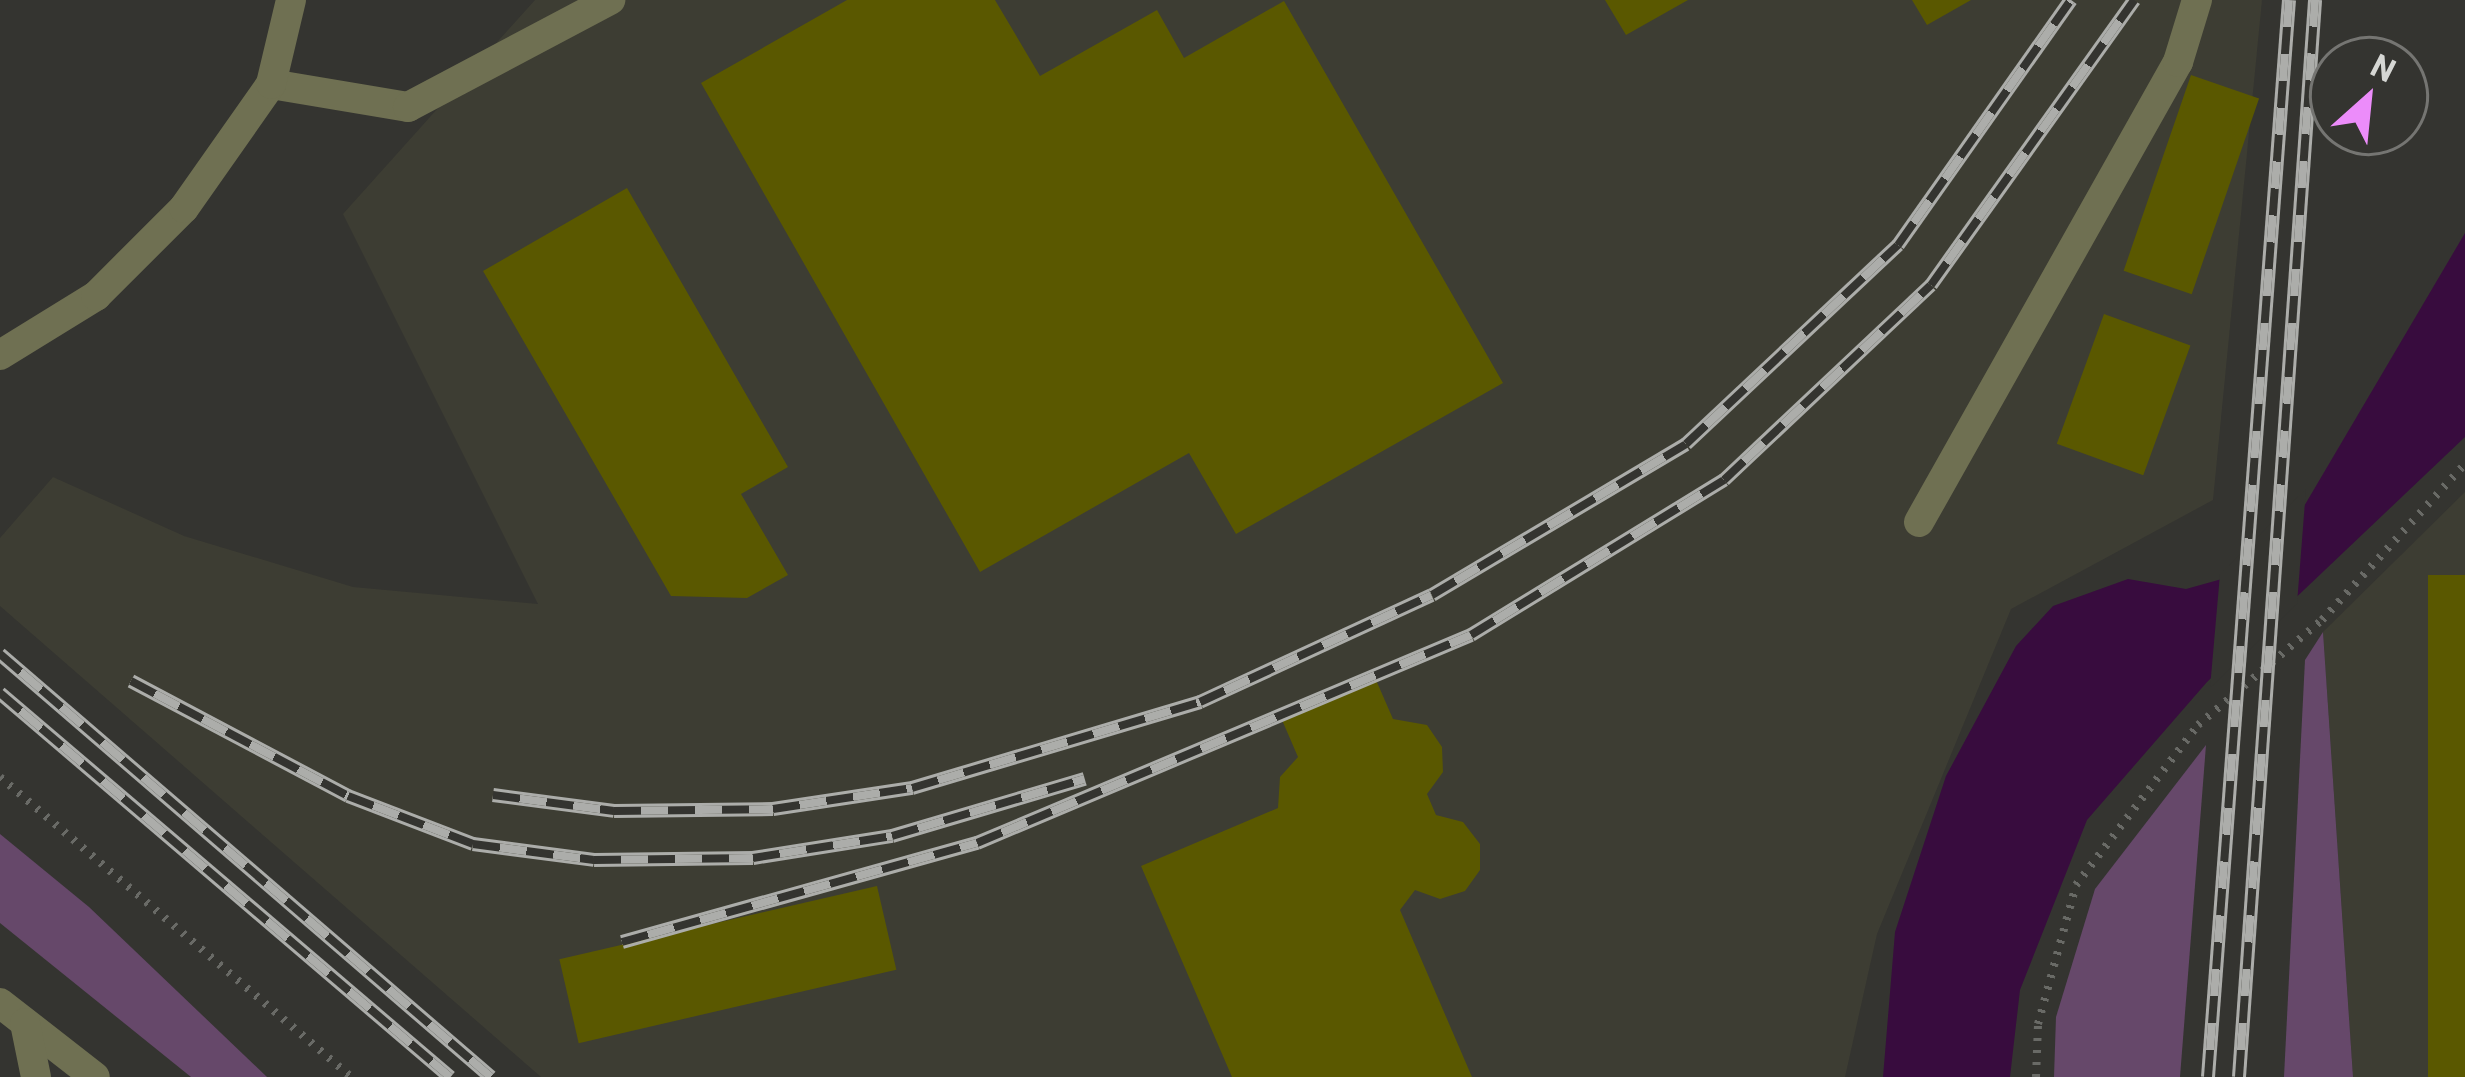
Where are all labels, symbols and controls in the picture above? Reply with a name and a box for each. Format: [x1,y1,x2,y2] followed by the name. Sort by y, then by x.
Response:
[2309,36,2429,156] north arrow
[2365,44,2403,89] text: N

